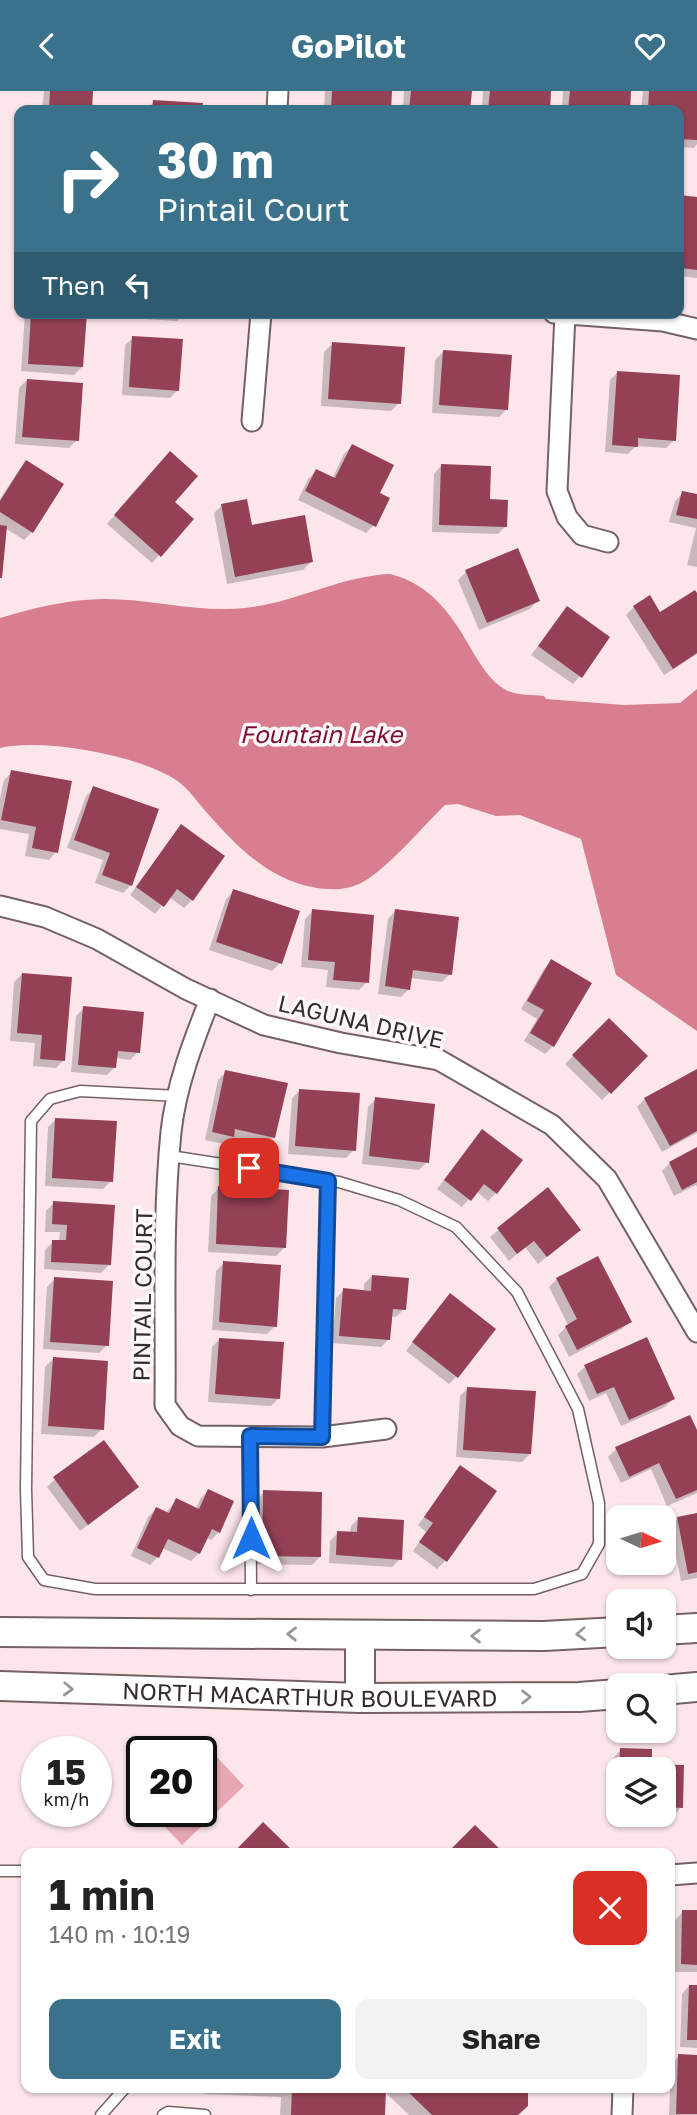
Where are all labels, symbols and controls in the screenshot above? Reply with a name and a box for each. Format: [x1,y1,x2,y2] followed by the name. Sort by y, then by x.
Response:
[28,27,66,65] icon: back
[291,27,406,65] text: GoPilot
[631,27,669,65] icon: heart
[157,130,274,189] text: 30 m
[42,133,133,224] icon: right
[157,190,350,228] text: Pintail Court
[119,266,157,304] icon: left
[42,270,105,301] text: Then
[240,719,404,748] water label: Fountain Lake
[276,988,446,1054] street label: LAGUNA DRIVE
[219,1138,279,1198] pin
[230,1149,268,1187] icon: arrive
[126,1208,158,1382] street label: PINTAIL COURT
[214,1501,288,1575] position arrow
[606,1505,676,1575] north arrow
[606,1505,676,1827] map controls
[606,1589,676,1659] button: sound
[286,1626,297,1642] one-way arrow
[575,1626,586,1641] one-way arrow
[470,1628,481,1643] one-way arrow
[606,1673,676,1743] button: search
[122,1676,497,1712] street label: NORTH MACARTHUR BOULEVARD
[63,1681,74,1696] one-way arrow
[521,1689,532,1705] one-way arrow
[126,1736,217,1827] speed limit sign: 20
[47,1751,86,1793] text: 15
[606,1757,676,1827] button: layers
[44,1788,89,1810] text: km/h
[49,1869,155,1919] text: 1 min
[573,1871,647,1945] button: close
[49,1920,190,1948] text: 140 m · 10:19
[49,1999,341,2079] button: Exit
[355,1999,647,2079] button: Share

